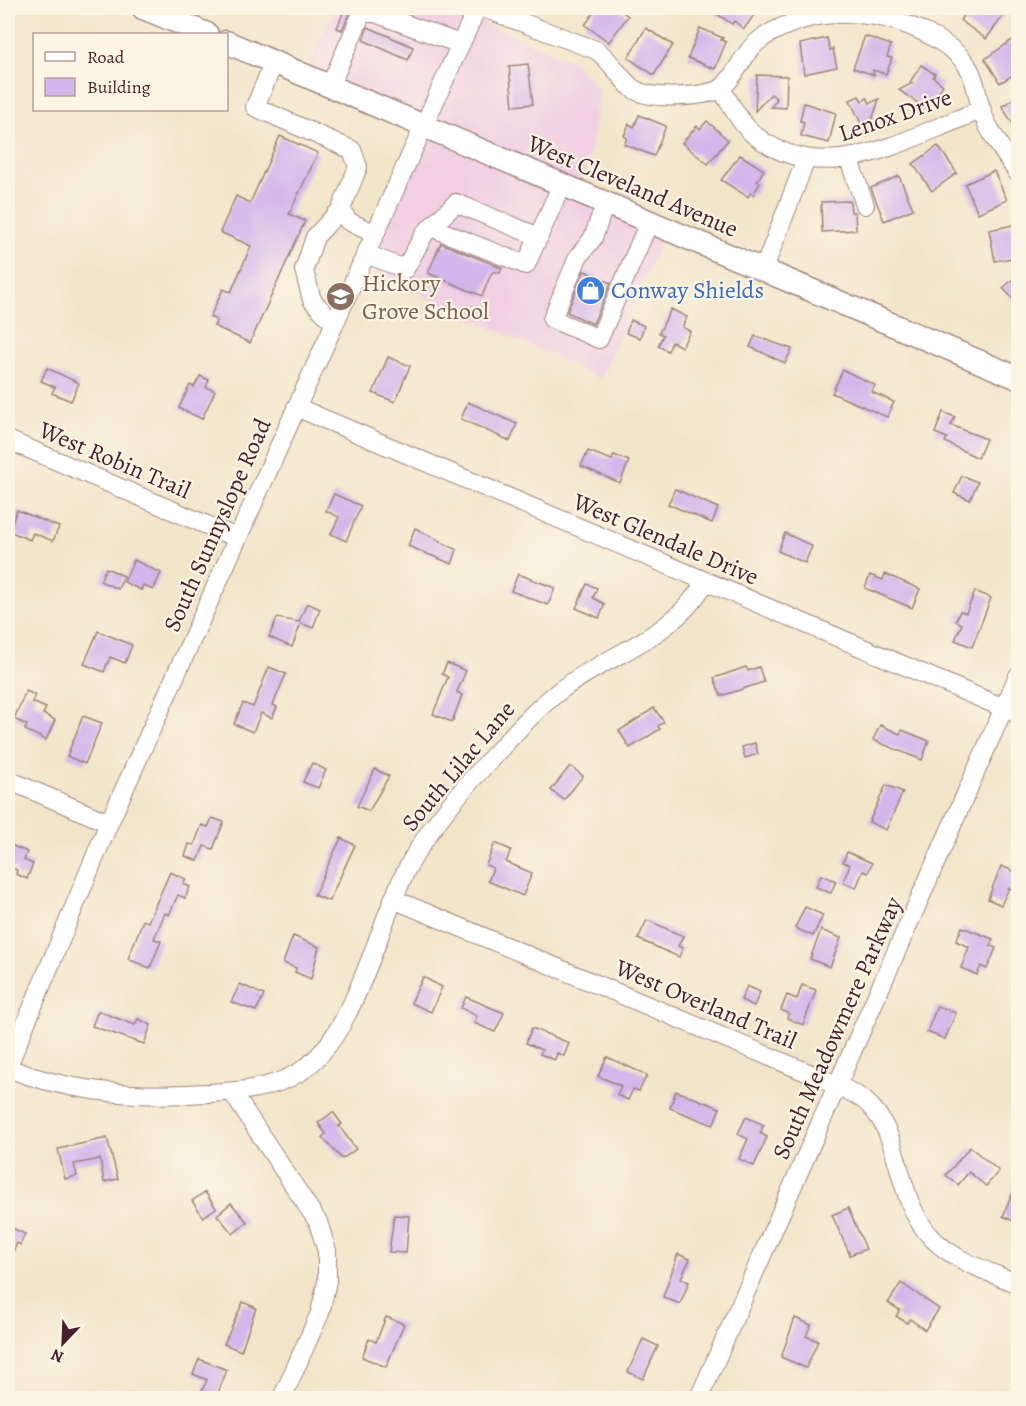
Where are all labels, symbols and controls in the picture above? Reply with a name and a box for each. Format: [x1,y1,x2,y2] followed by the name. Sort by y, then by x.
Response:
[33,33,228,111] legend
[87,45,125,69] text: Road
[87,75,151,99] text: Building
[834,81,956,149] street label: Lenox Drive
[522,127,743,245] street label: West Cleveland Avenue
[362,267,489,327] place label: Hickory Grove School
[574,274,606,306] shop icon: Conway Shields
[611,274,764,306] place label: Conway Shields
[325,281,357,313] school or university icon: Hickory Grove School
[33,413,196,506] street label: West Robin Trail
[156,413,279,637] street label: South Sunnyslope Road
[567,485,764,593] street label: West Glendale Drive
[394,694,522,838] street label: South Lilac Lane
[765,891,909,1164] street label: South Meadowmere Parkway
[610,951,802,1057] street label: West Overland Trail
[33,1313,93,1373] north arrow
[48,1343,67,1368] text: N

